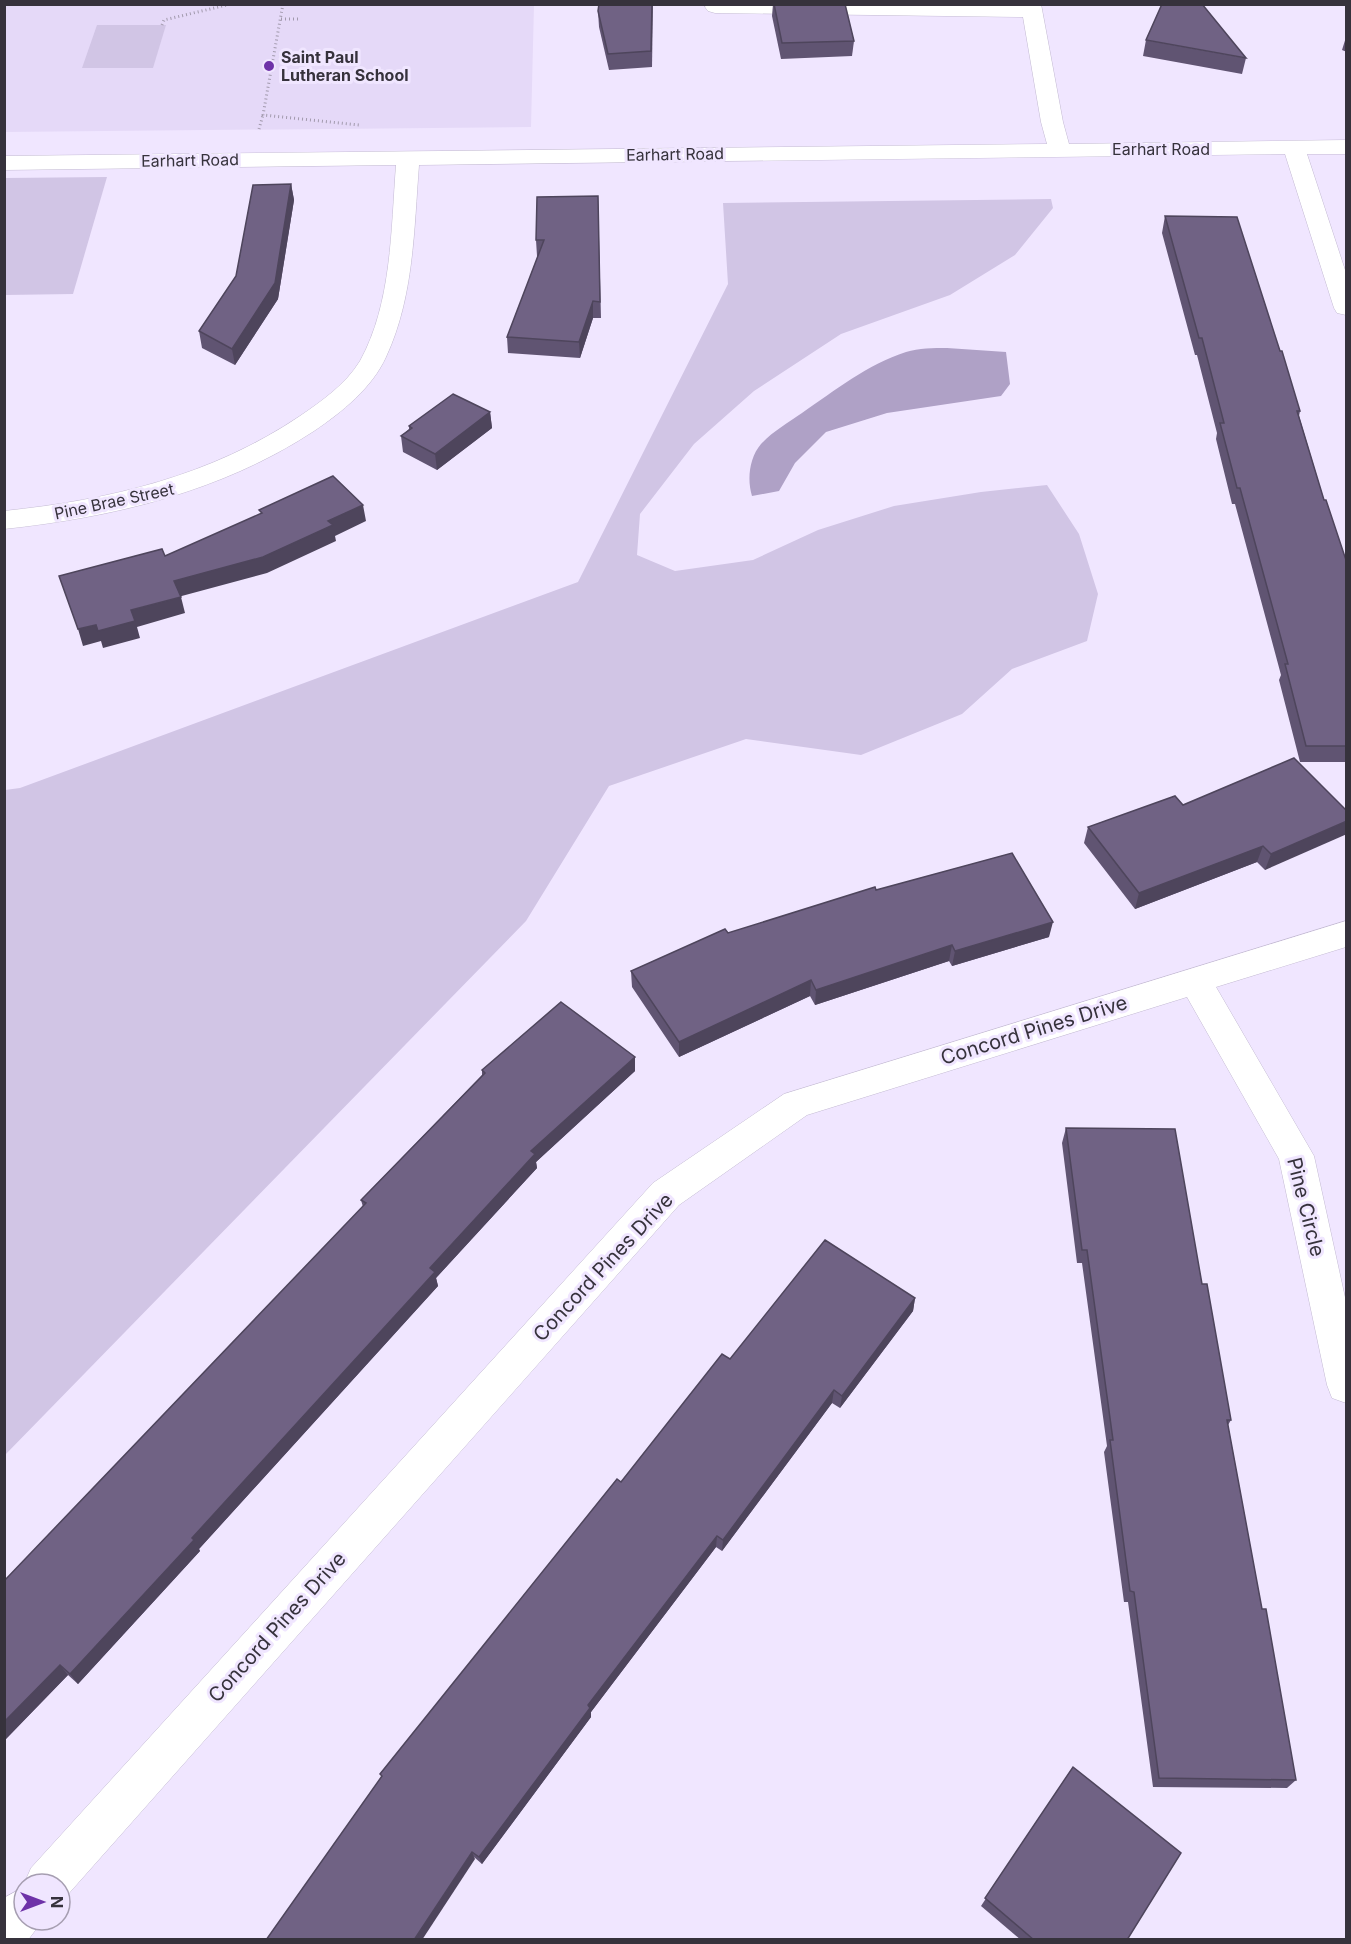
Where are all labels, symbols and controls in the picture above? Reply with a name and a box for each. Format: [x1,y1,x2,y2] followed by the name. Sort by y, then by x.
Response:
[281,47,409,85] place label: Saint Paul Lutheran School
[262,59,276,73] marker: Saint Paul Lutheran School
[1112,139,1210,159] street label: Earhart Road
[626,143,724,165] street label: Earhart Road
[141,149,239,171] street label: Earhart Road
[52,479,176,523] street label: Pine Brae Street
[938,990,1130,1070] street label: Concord Pines Drive
[1282,1155,1330,1259] street label: Pine Circle
[528,1188,678,1346] street label: Concord Pines Drive
[203,1547,351,1707] street label: Concord Pines Drive
[12,1872,72,1932] north arrow
[47,1896,67,1908] text: N

